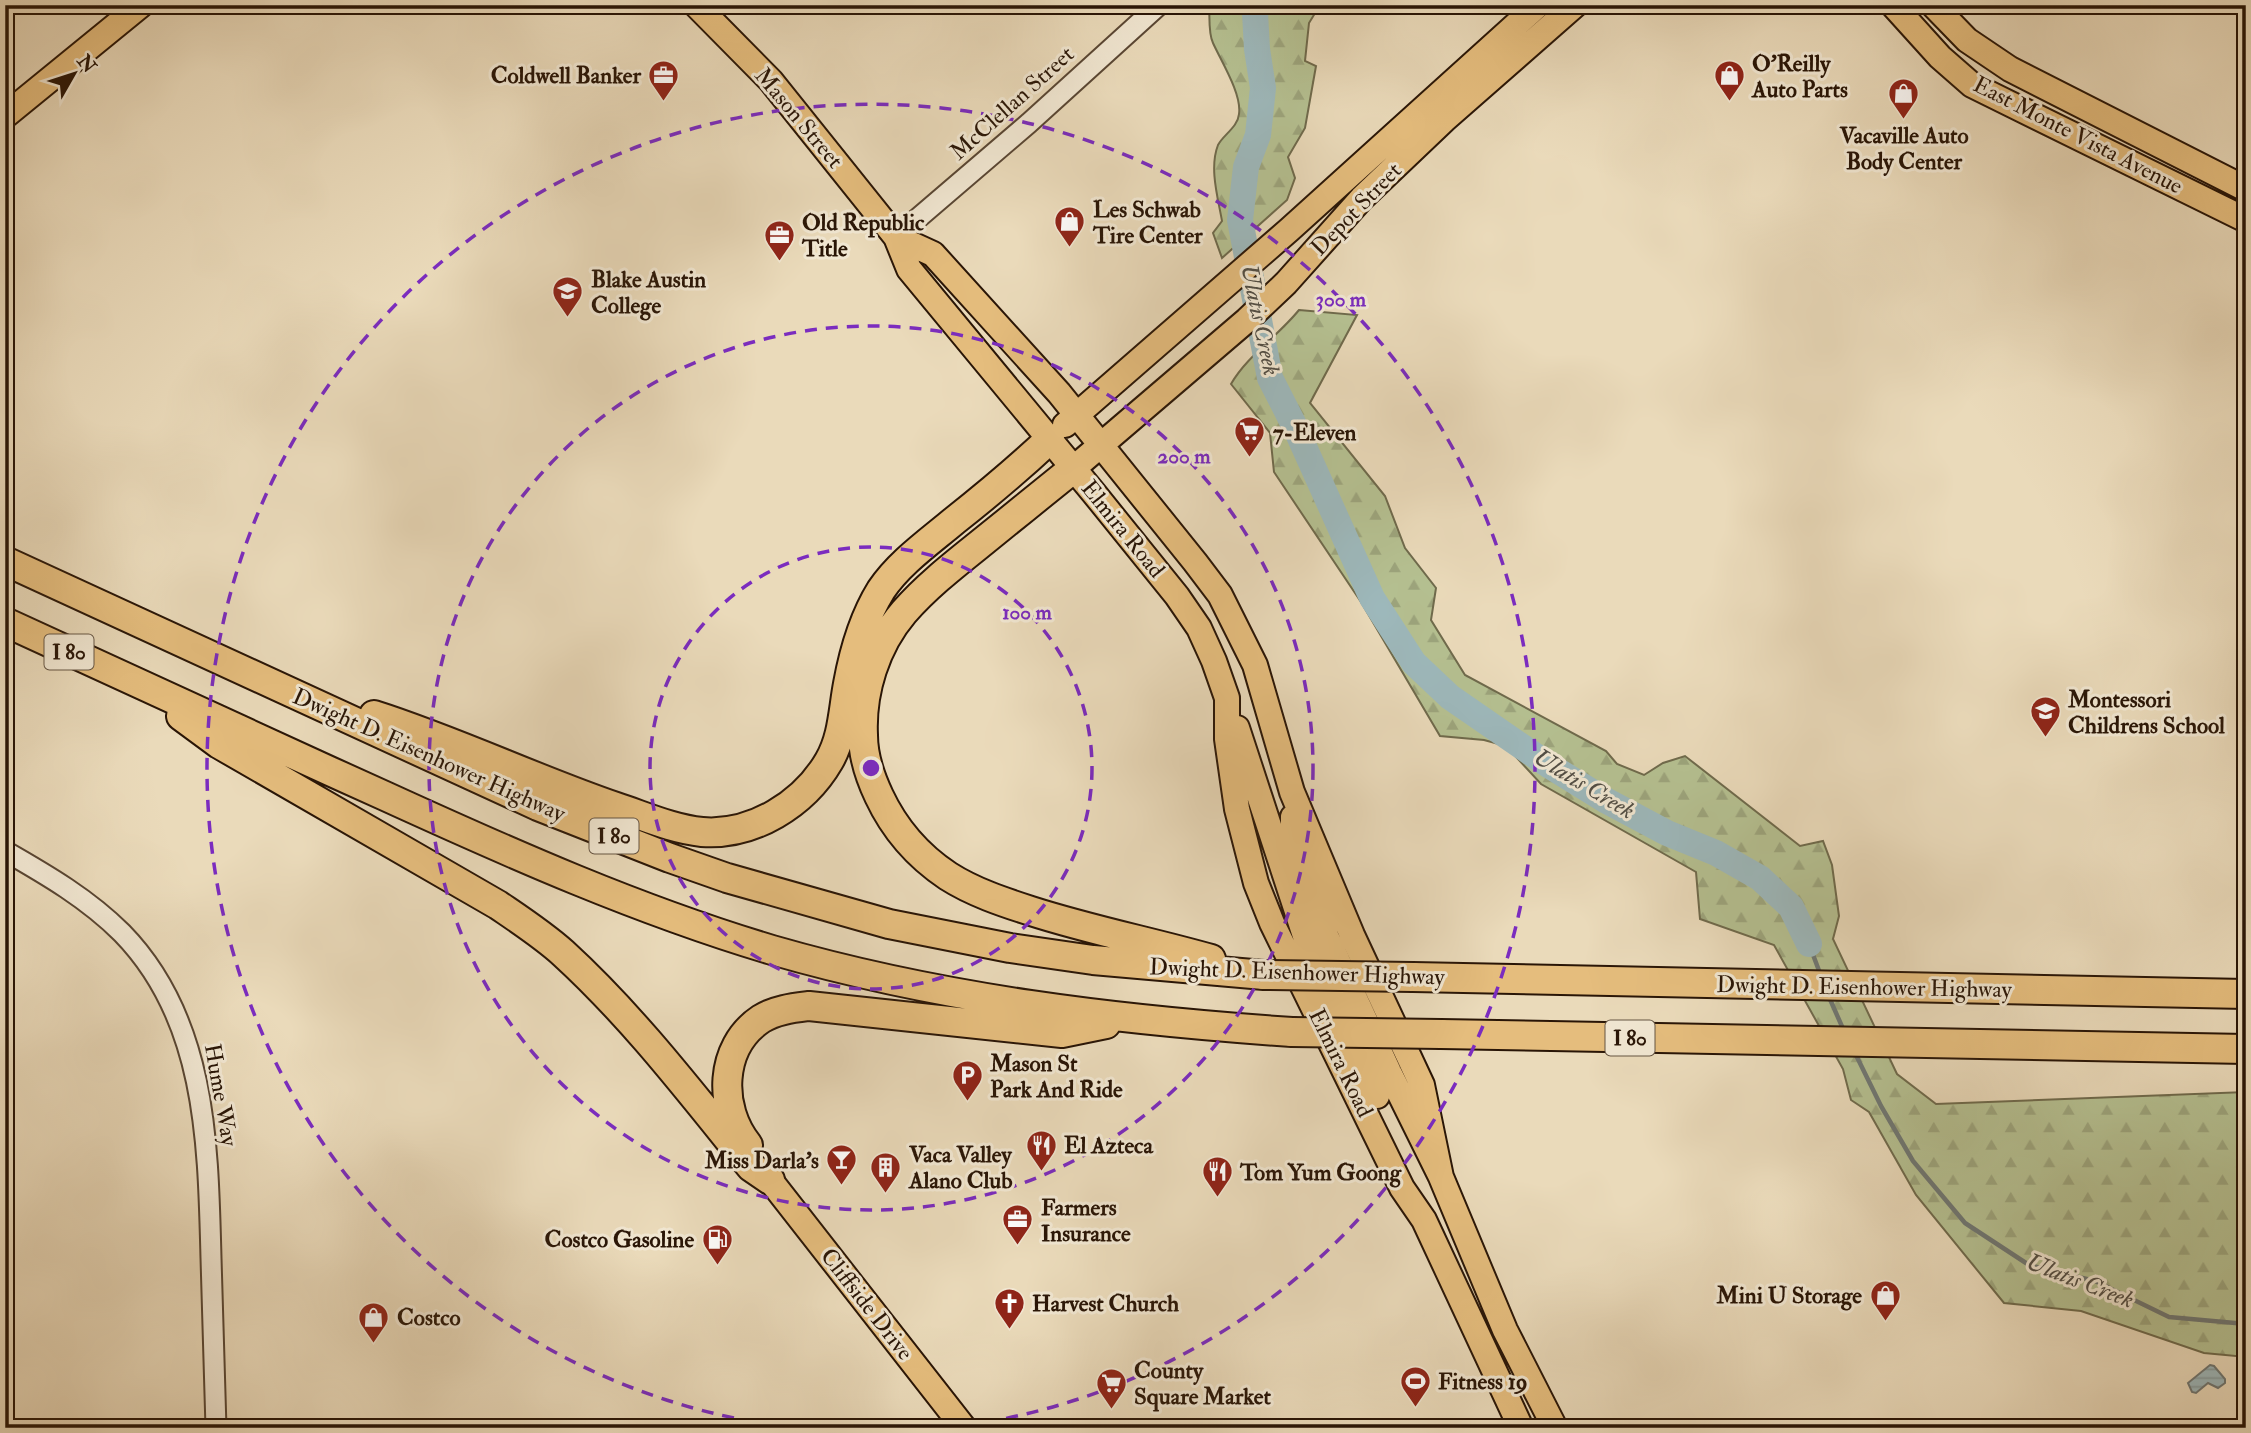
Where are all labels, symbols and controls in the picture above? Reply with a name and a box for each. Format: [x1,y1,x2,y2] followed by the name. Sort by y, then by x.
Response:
[38,38,108,108] north arrow
[944,40,1080,166] street label: McClellan Street
[71,49,102,79] text: N
[1751,49,1848,104] place label: O'Reilly Auto Parts
[647,58,681,102] office icon: Coldwell Banker
[1712,59,1746,103] shop icon: O'Reilly Auto Parts
[491,61,641,90] place label: Coldwell Banker
[748,62,850,174] street label: Mason Street
[1968,70,2188,201] street label: East Monte Vista Avenue
[1887,77,1921,121] shop icon: Vacaville Auto Body Center
[1838,121,1969,177] place label: Vacaville Auto Body Center
[1304,156,1408,262] street label: Depot Street
[1092,195,1203,250] place label: Les Schwab Tire Center
[1053,205,1087,249] shop icon: Les Schwab Tire Center
[801,208,925,263] place label: Old Republic Title
[762,218,796,262] office icon: Old Republic Title
[1233,262,1287,379] water label: Ulatis Creek
[591,265,706,321] place label: Blake Austin College
[551,275,585,319] school or university icon: Blake Austin College
[1316,286,1367,313] text: 300 m
[1233,415,1267,459] supermarket icon: 7-Eleven
[1273,418,1357,447] place label: 7-Eleven
[1158,443,1211,470] text: 200 m
[1075,474,1171,584] street label: Elmira Road
[1002,599,1053,626] text: 100 m
[44,634,94,670] road number: I 80
[288,682,571,829] street label: Dwight D. Eisenhower Highway
[2067,685,2226,740] place label: Montessori Childrens School
[2028,695,2062,739] school or university icon: Montessori Childrens School
[1528,742,1640,826] water label: Ulatis Creek
[859,756,883,780] centre of rings
[590,818,638,854] road number: I 80
[1149,952,1446,992] street label: Dwight D. Eisenhower Highway
[1716,970,2013,1004] street label: Dwight D. Eisenhower Highway
[1302,1004,1380,1122] street label: Elmira Road
[1606,1020,1654,1056] road number: I 80
[198,1042,244,1149] street label: Hume Way
[989,1049,1123,1104] place label: Mason St Park And Ride
[950,1059,984,1103] parking icon: Mason St Park And Ride
[1024,1128,1058,1172] restaurant icon: El Azteca
[1064,1131,1154,1160] place label: El Azteca
[908,1140,1012,1195] place label: Vaca Valley Alano Club
[825,1143,859,1187] bar icon: Miss Darla's
[704,1146,819,1175] place label: Miss Darla's
[869,1150,903,1194] building icon: Vaca Valley Alano Club
[1200,1155,1234,1199] restaurant icon: Tom Yum Goong
[1239,1158,1403,1188] place label: Tom Yum Goong
[1041,1193,1131,1248] place label: Farmers Insurance
[1001,1203,1035,1247] office icon: Farmers Insurance
[700,1222,734,1266] fuel station icon: Costco Gasoline
[545,1225,694,1254] place label: Costco Gasoline
[814,1242,920,1366] street label: Cliffside Drive
[2022,1246,2138,1316] water label: Ulatis Creek
[1868,1278,1902,1322] shop icon: Mini U Storage
[1715,1281,1862,1311] place label: Mini U Storage
[992,1286,1026,1330] church icon: Harvest Church
[1032,1289,1179,1318] place label: Harvest Church
[357,1300,391,1344] shop icon: Costco
[397,1303,460,1332] place label: Costco
[1134,1356,1271,1412] place label: County Square Market
[1398,1364,1432,1408] sports icon: Fitness 19
[1094,1366,1128,1410] supermarket icon: County Square Market
[1438,1367,1528,1396] place label: Fitness 19

